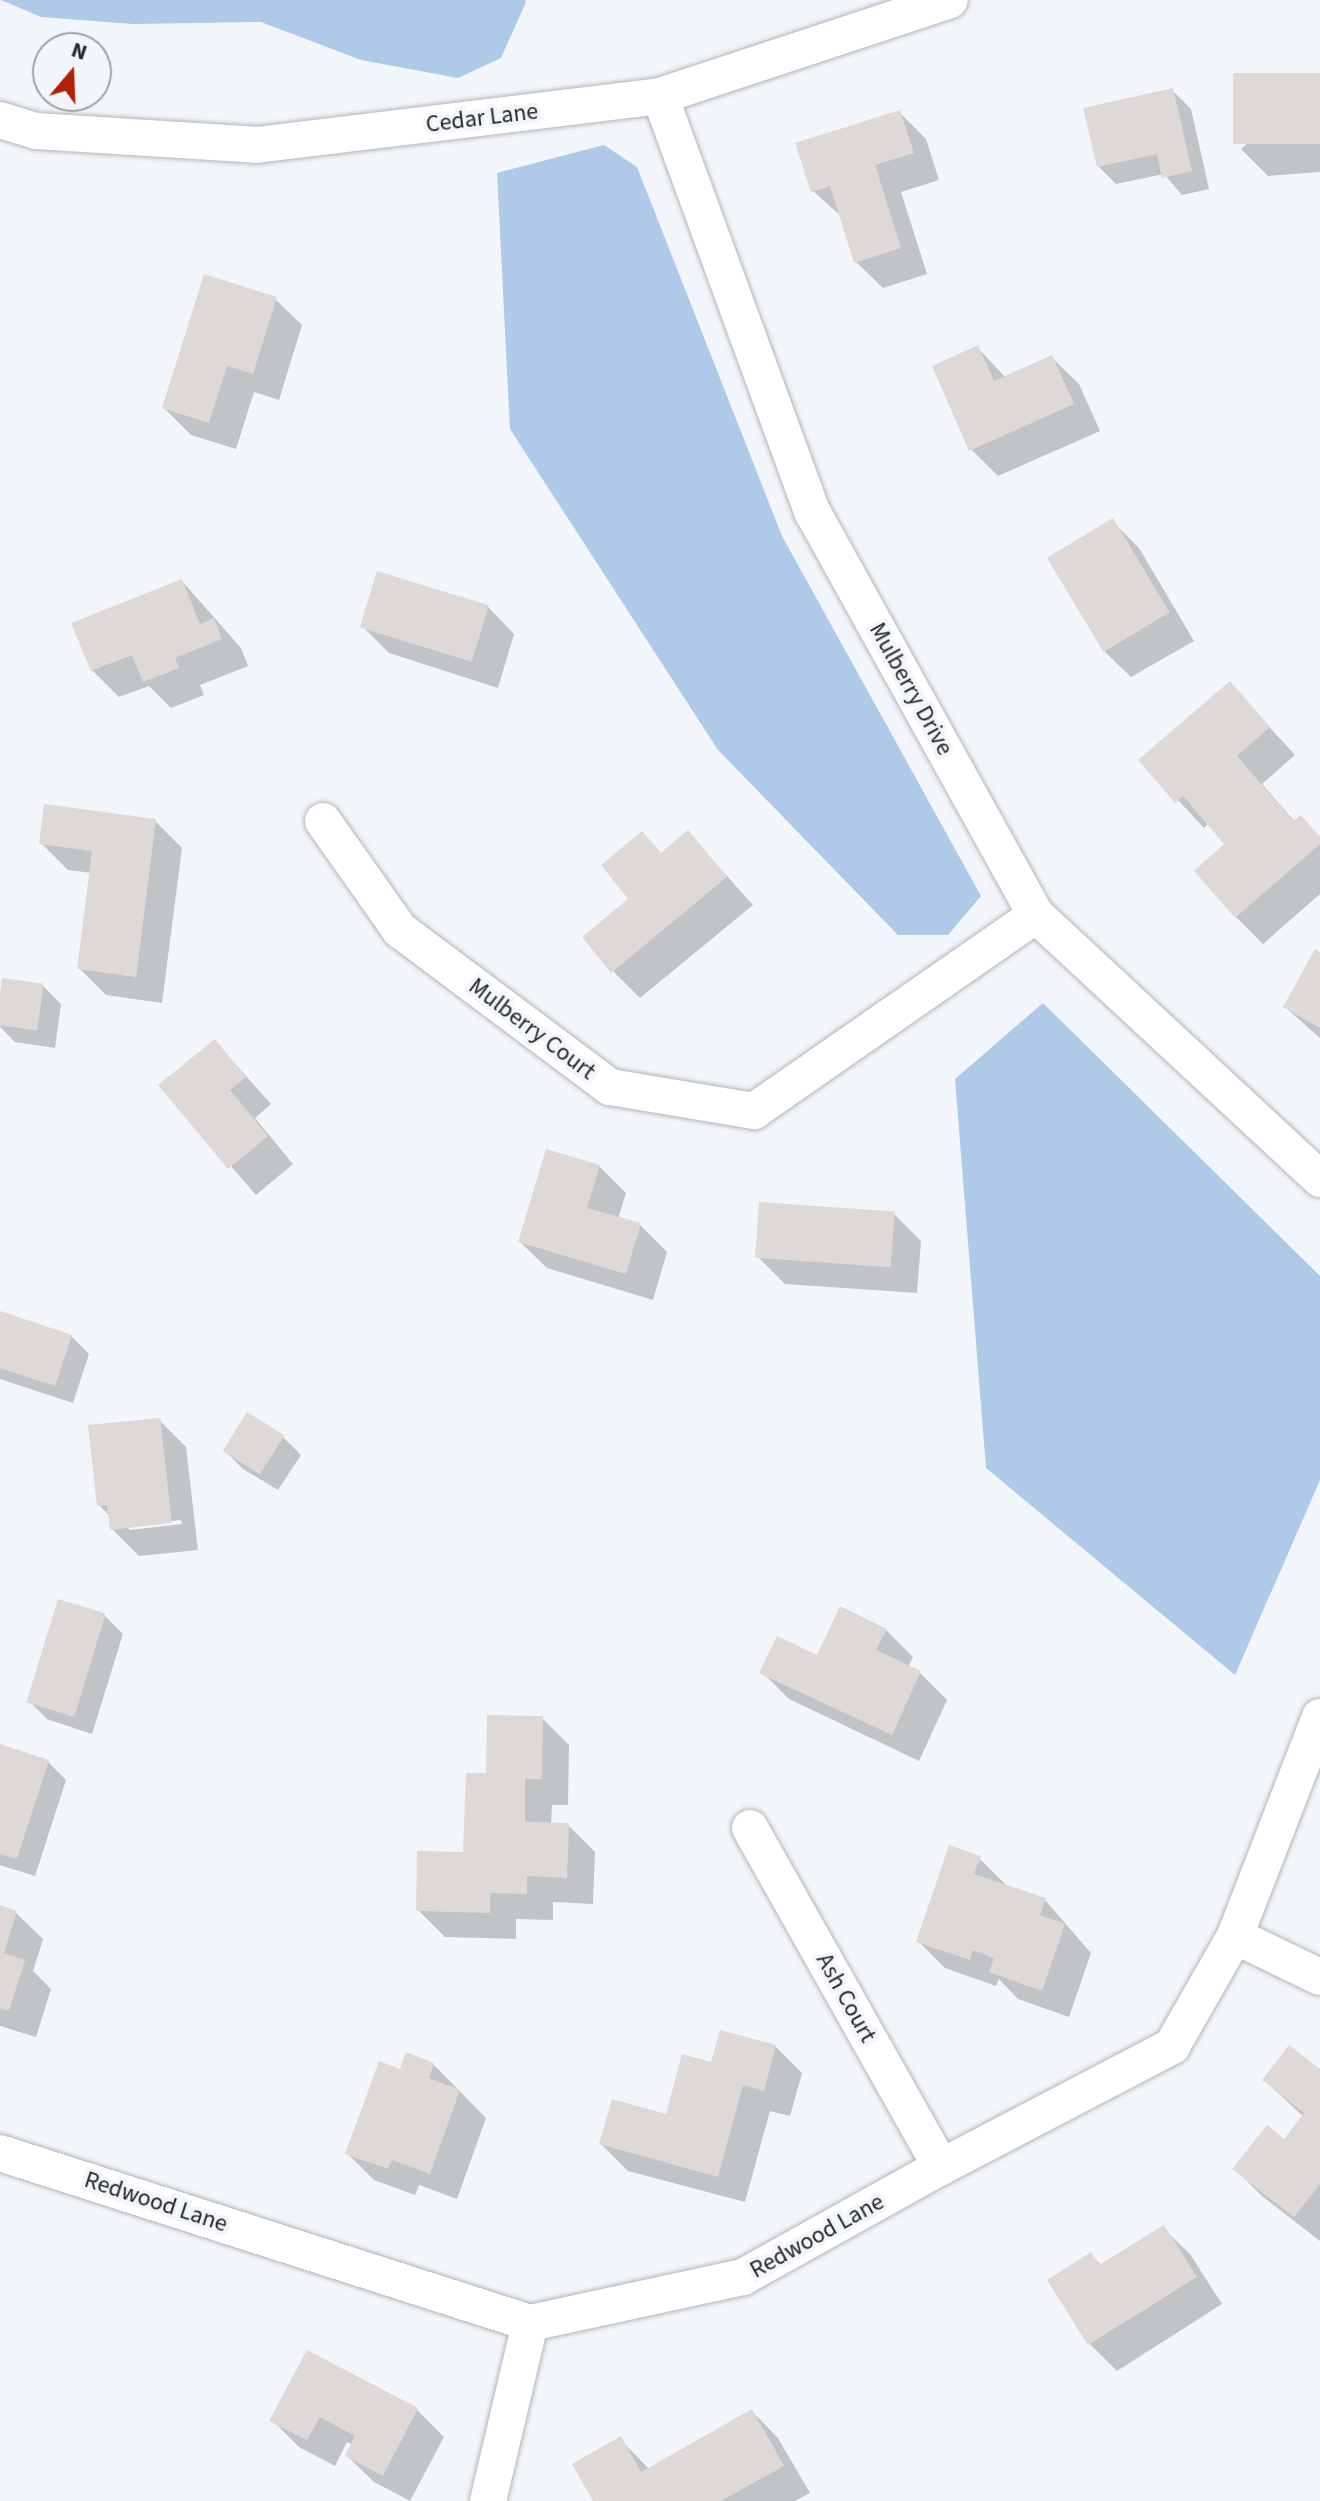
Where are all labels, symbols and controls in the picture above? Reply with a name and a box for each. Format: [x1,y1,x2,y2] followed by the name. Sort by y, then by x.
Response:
[32,32,112,112] north arrow
[67,34,91,69] text: N
[424,97,540,139] street label: Cedar Lane
[863,618,959,760] street label: Mulberry Drive
[463,972,601,1086] street label: Mulberry Court
[810,1948,882,2048] street label: Ash Court
[81,2165,231,2239] street label: Redwood Lane
[745,2187,889,2285] street label: Redwood Lane

